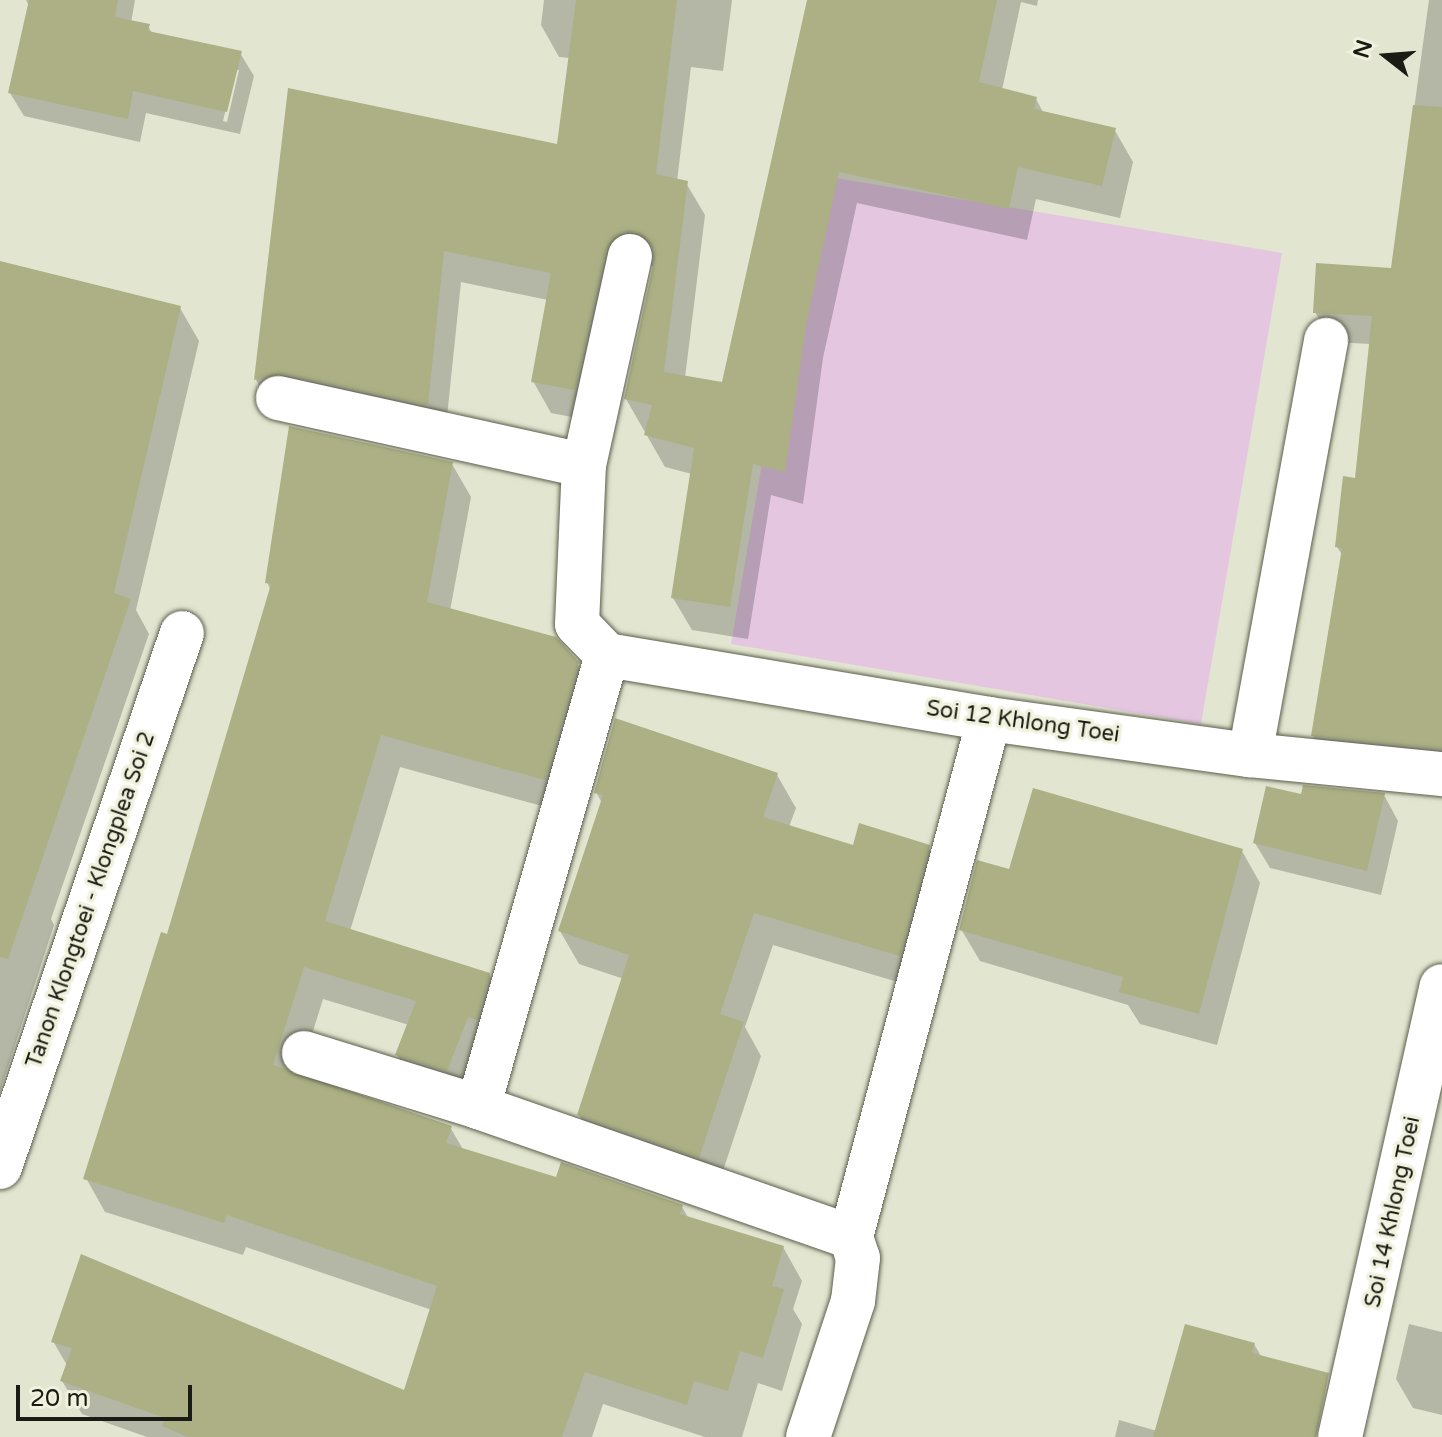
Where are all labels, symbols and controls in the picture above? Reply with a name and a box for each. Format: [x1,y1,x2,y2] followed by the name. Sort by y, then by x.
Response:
[1346,16,1426,96] north arrow
[1348,37,1378,61] text: N
[925,695,1121,749] street label: Soi 12 Khlong Toei
[21,729,161,1071] street label: Tanon Klongtoei - Klongplea Soi 2
[1360,1114,1426,1310] street label: Soi 14 Khlong Toei
[20,1369,196,1419] scale bar
[30,1384,88,1413] text: 20 m

